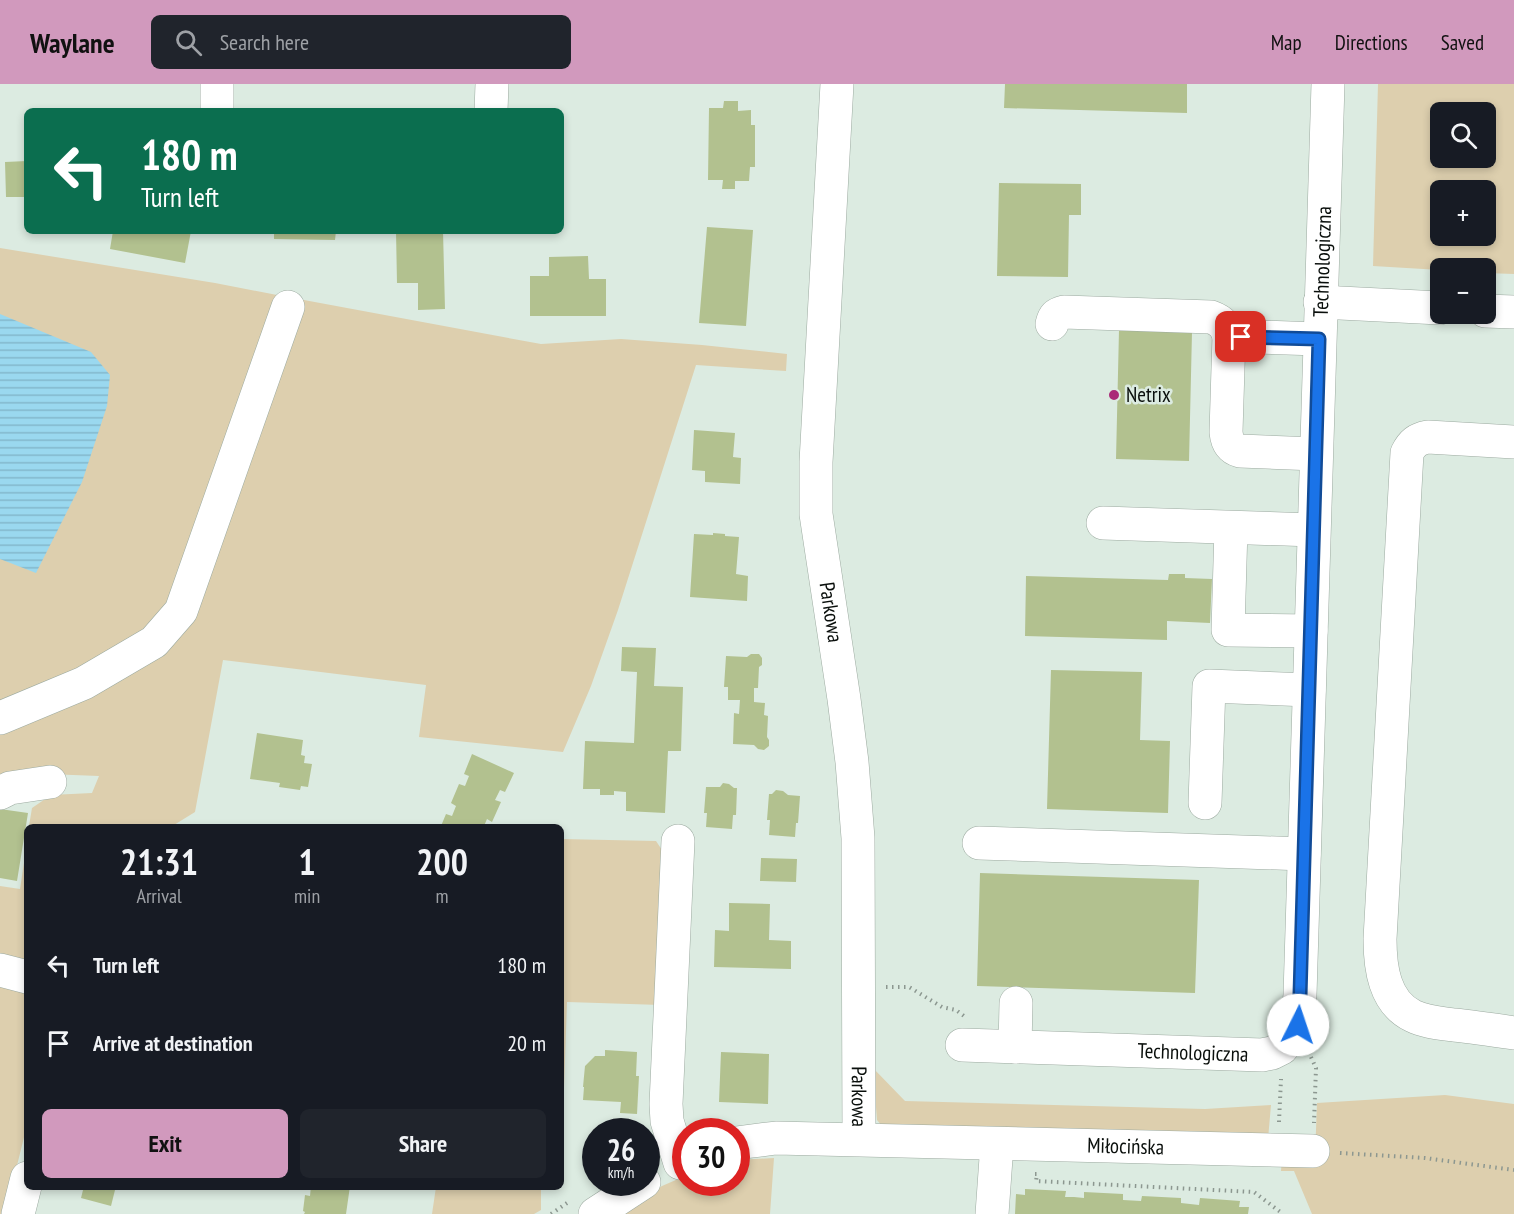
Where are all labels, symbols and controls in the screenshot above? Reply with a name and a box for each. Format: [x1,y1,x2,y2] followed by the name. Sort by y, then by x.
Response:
[151,15,571,69] search box
[30,24,115,61] text: Waylane
[172,26,205,59] icon: search
[220,28,309,56] text: Search here
[1271,29,1302,56] text: Map
[1335,29,1408,56] text: Directions
[1441,29,1484,56] text: Saved
[1430,102,1496,324] map controls
[1430,102,1496,168] button: search
[141,127,238,182] text: 180 m
[42,132,120,210] icon: left
[141,180,219,214] text: Turn left
[1430,180,1496,246] button: +
[1307,206,1337,317] street label: Technologiczna
[1430,258,1496,324] button: −
[1215,311,1266,362] pin
[1224,320,1257,353] icon: arrive
[1126,381,1171,408] place label: Netrix
[1107,388,1121,402] marker: Netrix
[813,580,849,644] street label: Parkowa
[120,838,198,885] text: 21:31
[298,838,316,885] text: 1
[416,838,468,885] text: 200
[136,883,182,909] text: Arrival
[294,883,320,909] text: min
[436,883,449,909] text: m
[42,949,75,982] icon: left
[93,951,159,979] text: Turn left
[497,951,546,979] text: 180 m
[1266,993,1330,1057] position arrow
[42,1027,75,1060] icon: arrive
[93,1029,253,1057] text: Arrive at destination
[507,1029,546,1057] text: 20 m
[1137,1037,1249,1068] street label: Technologiczna
[846,1066,873,1127] street label: Parkowa
[42,1109,288,1178] button: Exit
[300,1109,546,1178] button: Share
[672,1118,750,1196] speed limit sign: 30
[607,1130,635,1169] text: 26
[1087,1132,1164,1160] street label: Miłocińska
[608,1163,634,1182] text: km/h

